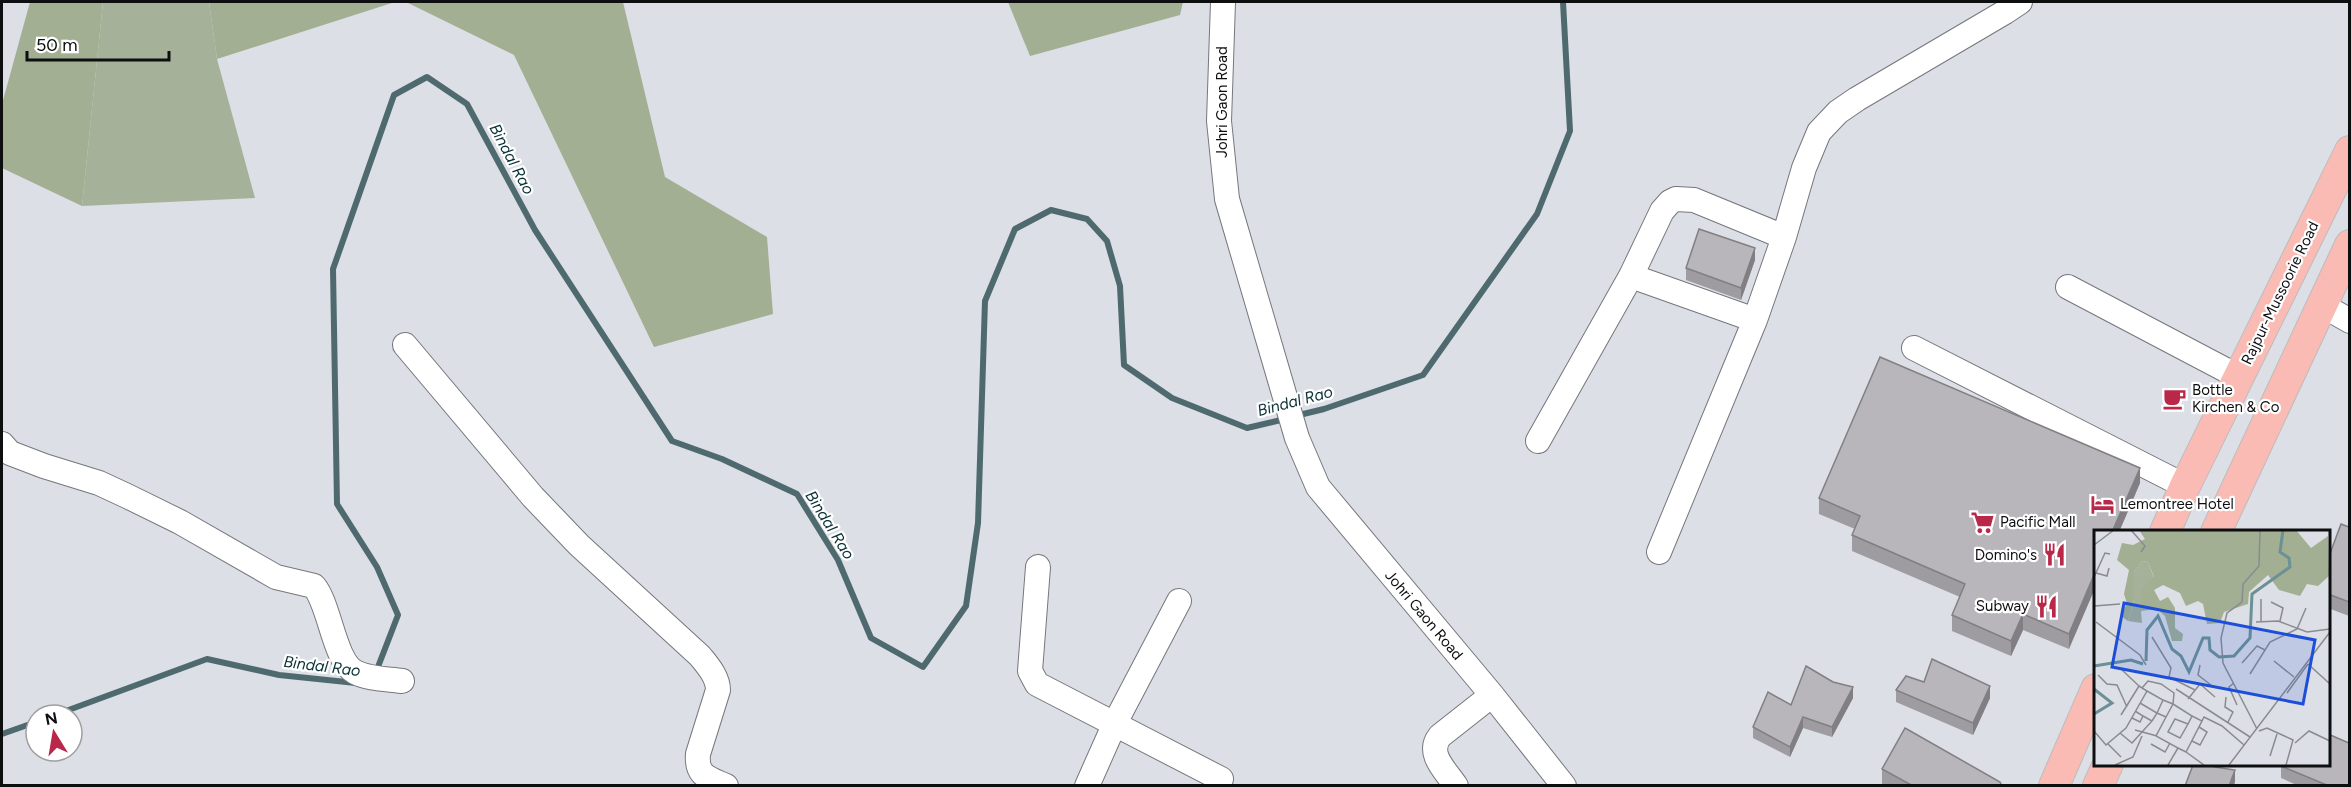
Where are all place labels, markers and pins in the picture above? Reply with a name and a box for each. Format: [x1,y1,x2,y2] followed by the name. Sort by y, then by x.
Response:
[2192,381,2280,416] place label: Bottle Kirchen & Co
[2161,386,2187,412] cafe icon: Bottle Kirchen & Co
[2089,491,2115,517] hotel icon: Lemontree Hotel
[2120,495,2234,513] place label: Lemontree Hotel
[1969,509,1995,535] supermarket icon: Pacific Mall
[2000,513,2076,531] place label: Pacific Mall
[2042,542,2068,568] restaurant icon: Domino's
[1975,546,2037,564] place label: Domino's
[2034,593,2060,619] restaurant icon: Subway
[1976,597,2029,615] place label: Subway

